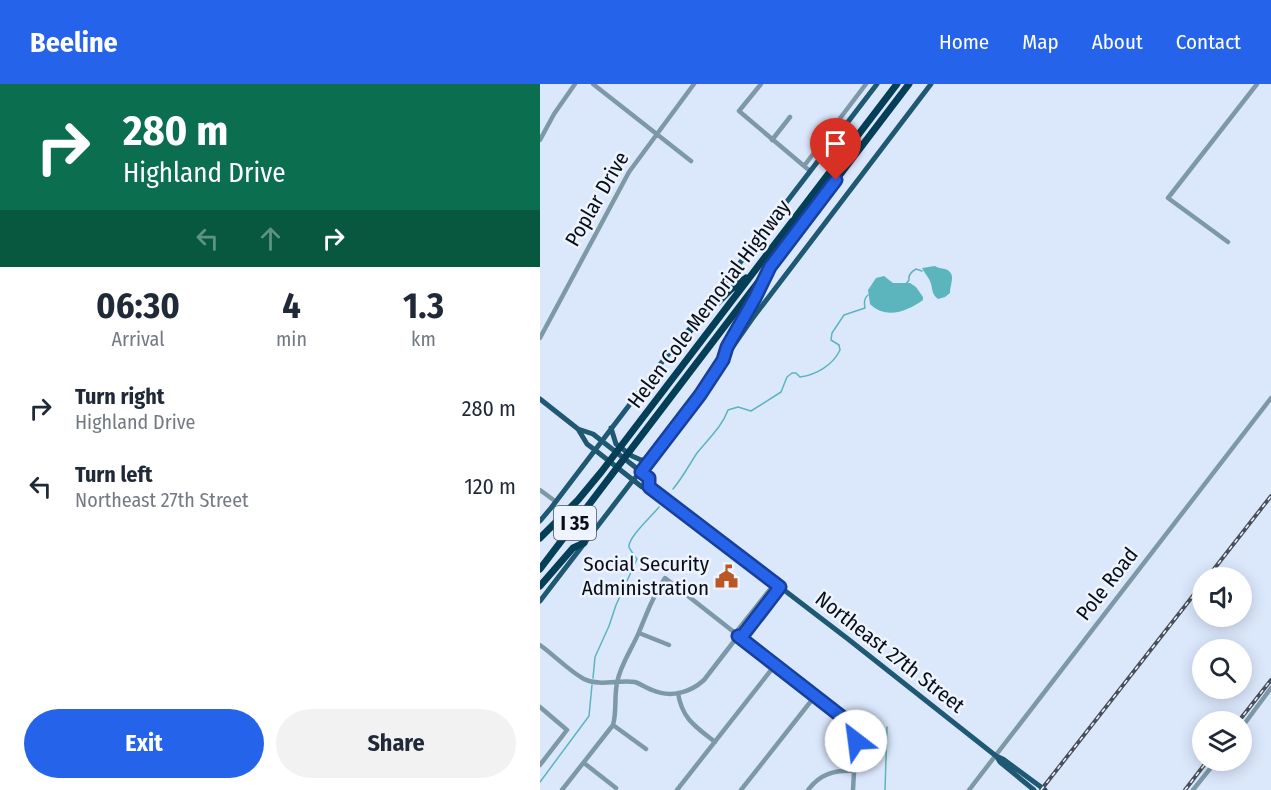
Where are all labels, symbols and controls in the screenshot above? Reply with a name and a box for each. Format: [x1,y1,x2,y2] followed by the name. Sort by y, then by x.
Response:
[30,26,118,59] text: Beeline
[939,29,989,55] text: Home
[1022,29,1059,55] text: Map
[1092,29,1143,55] text: About
[1176,29,1241,55] text: Contact
[123,106,228,156] text: 280 m
[24,108,102,186] icon: right
[810,118,861,180] pin
[819,127,852,160] icon: arrive
[559,147,635,251] street label: Poplar Drive
[123,157,286,189] text: Highland Drive
[622,194,796,413] street label: Helen Cole Memorial Highway
[191,222,224,255] icon: left
[254,222,287,255] icon: ahead
[317,222,350,255] icon: right
[96,284,180,328] text: 06:30
[282,284,301,328] text: 4
[403,284,444,328] text: 1.3
[111,327,165,351] text: Arrival
[276,327,307,351] text: min
[411,327,436,351] text: km
[75,383,164,410] text: Turn right
[24,392,57,425] icon: right
[462,395,516,422] text: 280 m
[75,410,195,434] text: Highland Drive
[75,461,153,488] text: Turn left
[24,470,57,503] icon: left
[464,473,516,500] text: 120 m
[75,488,249,512] text: Northeast 27th Street
[554,506,596,540] road number: I 35
[1070,542,1144,626] street label: Pole Road
[582,551,710,601] place label: Social Security Administration
[714,563,740,589] public building icon: Social Security Administration
[1192,567,1252,771] map controls
[1192,567,1252,627] button: sound
[810,586,970,718] street label: Northeast 27th Street
[1192,639,1252,699] button: search
[24,709,264,778] button: Exit
[276,709,516,778] button: Share
[824,709,888,773] position arrow
[1192,711,1252,771] button: layers

